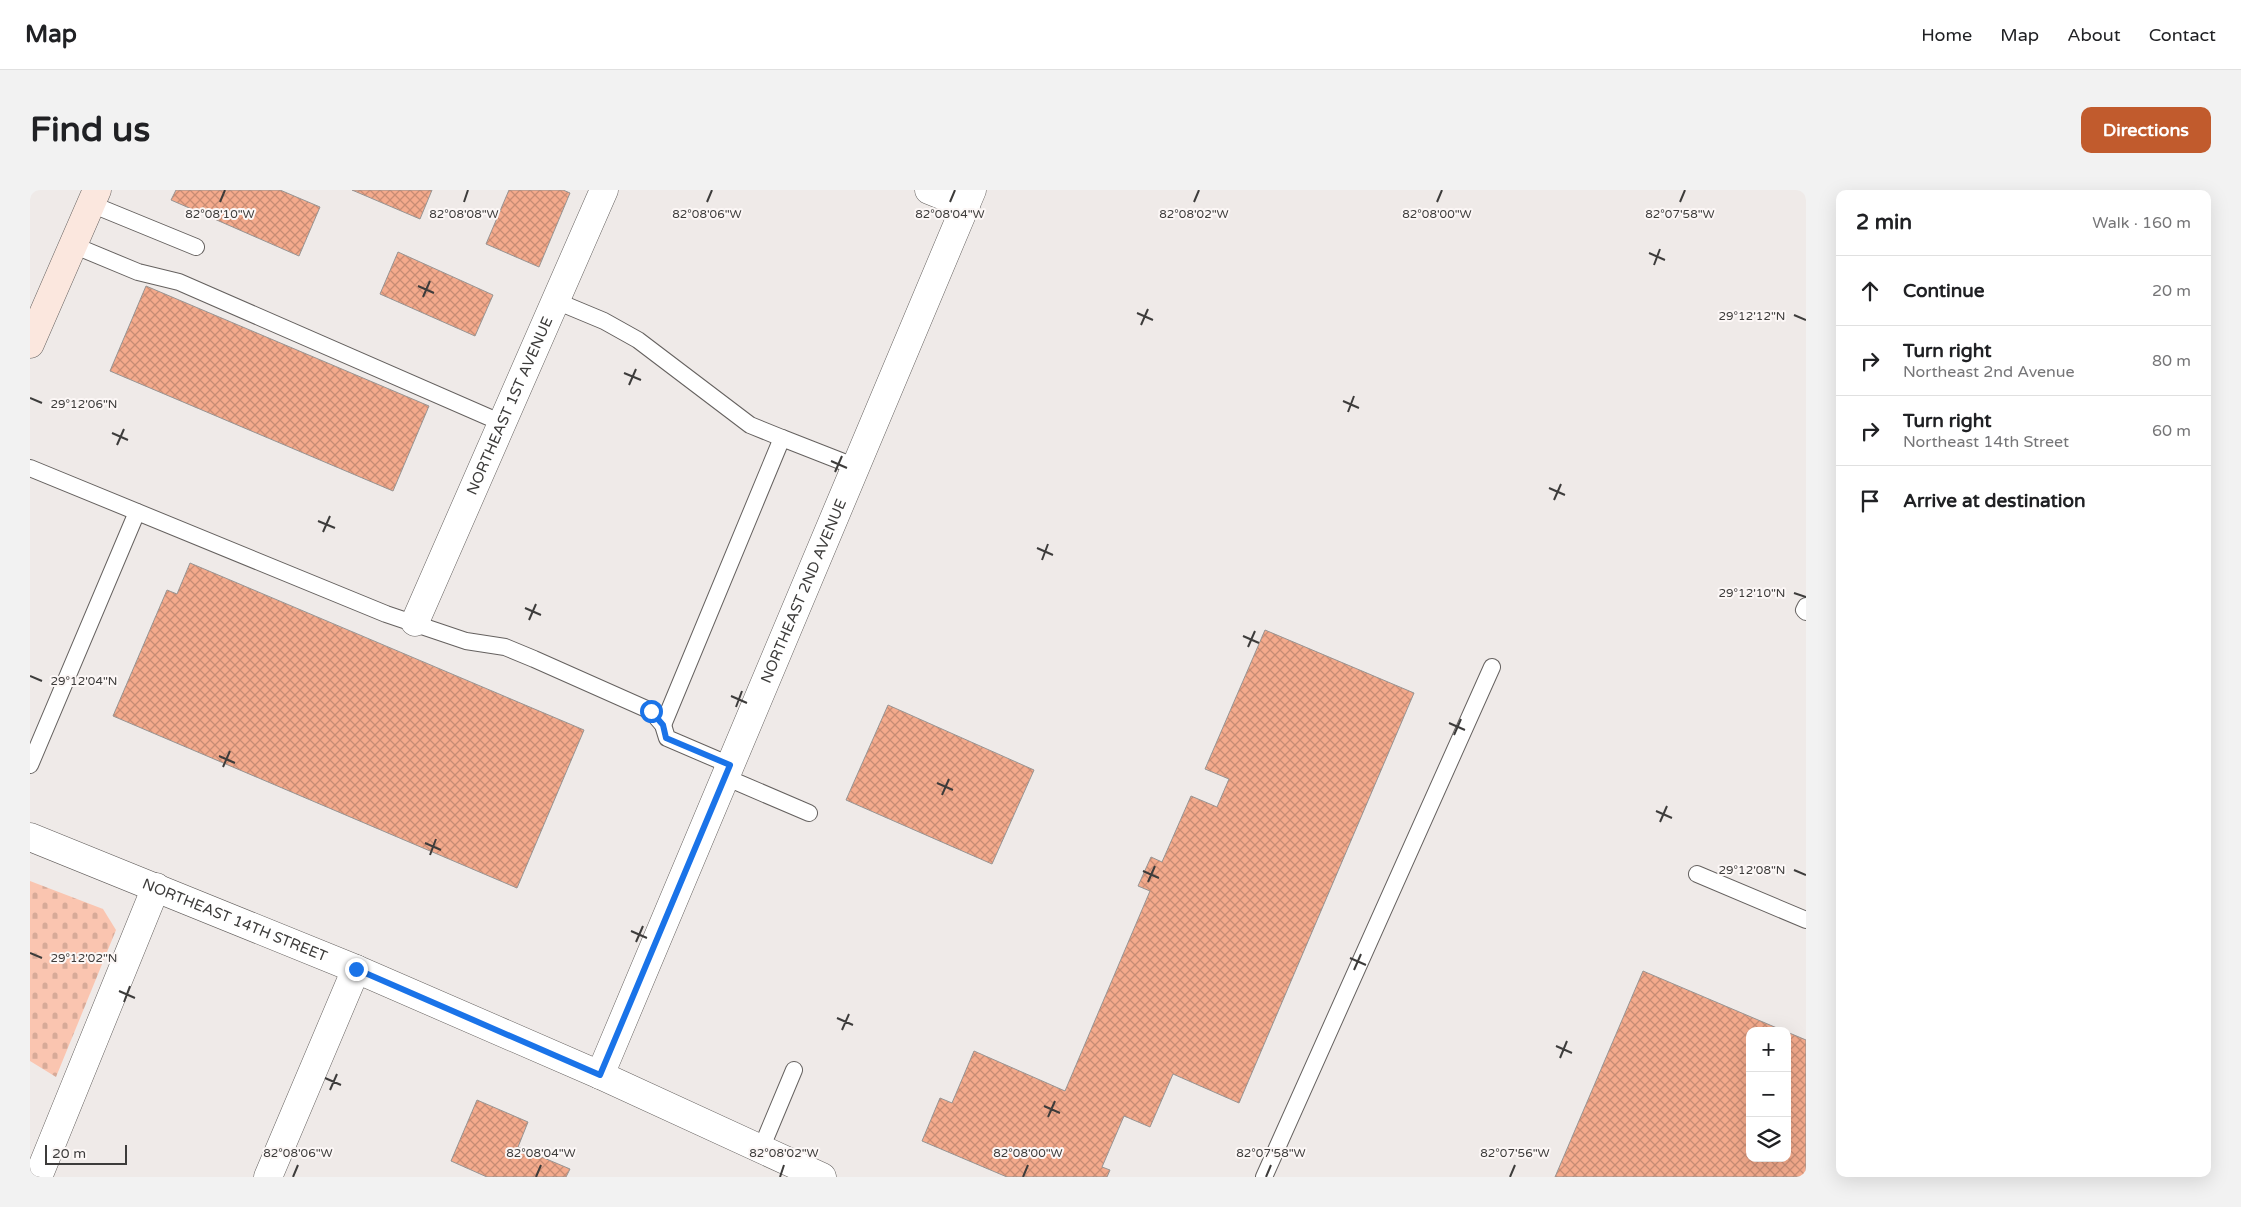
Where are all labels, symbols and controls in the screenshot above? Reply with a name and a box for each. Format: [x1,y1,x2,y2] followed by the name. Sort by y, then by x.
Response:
[25,20,77,49] text: Map
[1921,24,1972,46] text: Home
[2000,24,2039,46] text: Map
[2067,24,2121,46] text: About
[2149,24,2216,46] text: Contact
[2081,107,2211,153] button: Directions
[30,109,150,151] text: Find us
[185,207,255,221] text: 82°08'10"W
[429,207,499,221] text: 82°08'08"W
[672,207,742,221] text: 82°08'06"W
[915,207,985,221] text: 82°08'04"W
[1159,207,1229,221] text: 82°08'02"W
[1402,207,1472,221] text: 82°08'00"W
[1645,207,1715,221] text: 82°07'58"W
[1856,210,1912,235] text: 2 min
[2092,213,2191,233] text: Walk · 160 m
[1856,277,1884,305] icon: ahead
[1903,280,1985,302] text: Continue
[2152,281,2191,301] text: 20 m
[1719,309,1786,323] text: 29°12'12"N
[463,314,556,498] street label: NORTHEAST 1ST AVENUE
[1903,340,1991,362] text: Turn right
[1856,347,1884,375] icon: right
[2152,351,2191,371] text: 80 m
[1903,362,2075,382] text: Northeast 2nd Avenue
[51,397,118,411] text: 29°12'06"N
[1903,410,1991,432] text: Turn right
[1856,417,1884,445] icon: right
[2152,421,2191,441] text: 60 m
[1903,432,2069,452] text: Northeast 14th Street
[1856,487,1884,515] icon: arrive
[1903,490,2086,512] text: Arrive at destination
[757,496,850,686] street label: NORTHEAST 2ND AVENUE
[1719,586,1786,600] text: 29°12'10"N
[51,674,118,688] text: 29°12'04"N
[640,700,663,723] route start
[1719,863,1786,877] text: 29°12'08"N
[140,874,330,965] street label: NORTHEAST 14TH STREET
[51,951,118,965] text: 29°12'02"N
[345,958,368,981] route end
[1746,1027,1791,1162] map controls
[1746,1027,1791,1072] button: +
[1746,1072,1791,1117] button: −
[1746,1117,1791,1162] button: layers
[45,1142,128,1165] scale bar
[52,1145,86,1162] text: 20 m
[263,1146,333,1160] text: 82°08'06"W
[506,1146,576,1160] text: 82°08'04"W
[749,1146,819,1160] text: 82°08'02"W
[993,1146,1063,1160] text: 82°08'00"W
[1236,1146,1306,1160] text: 82°07'58"W
[1480,1146,1550,1160] text: 82°07'56"W

